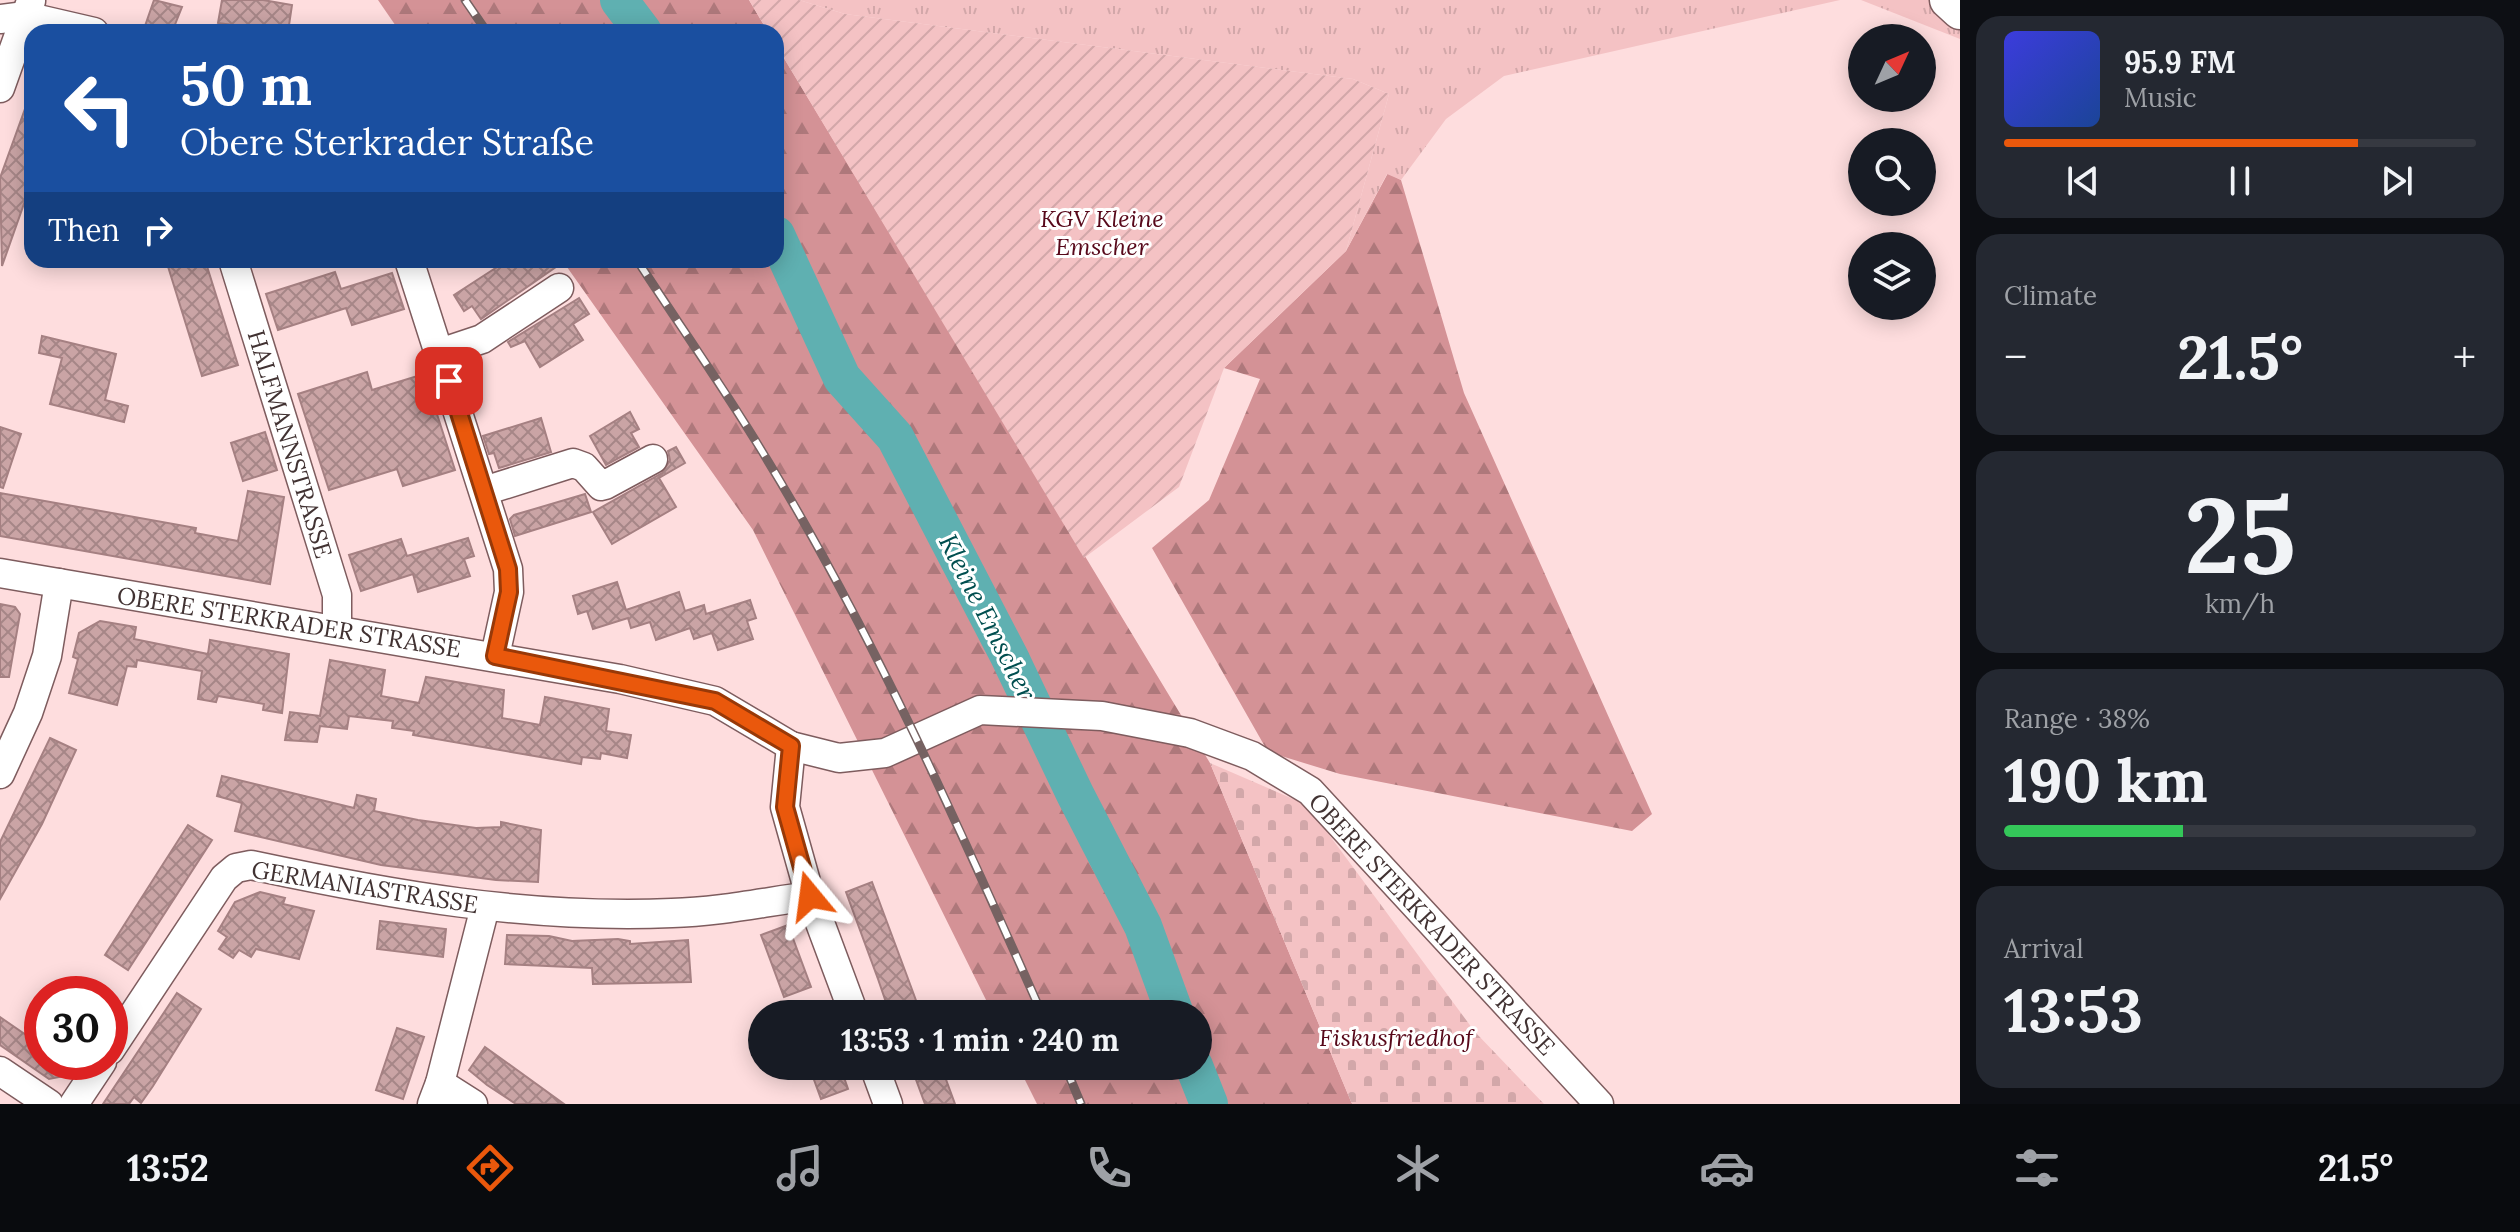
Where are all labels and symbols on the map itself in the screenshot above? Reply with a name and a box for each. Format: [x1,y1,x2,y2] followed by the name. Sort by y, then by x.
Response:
[1848,24,1936,112] north arrow
[1040,203,1164,262] park label: KGV Kleine Emscher
[241,326,339,562] street label: HALFMANNSTRASSE
[415,347,483,415] pin
[932,528,1044,706] water label: Kleine Emscher
[115,579,463,665] street label: OBERE STERKRADER STRASSE
[1302,786,1562,1062] street label: OBERE STERKRADER STRASSE
[249,854,481,920] street label: GERMANIASTRASSE
[768,854,852,938] position arrow
[24,976,128,1080] speed limit sign: 30
[1319,1022,1475,1053] park label: Fiskusfriedhof

